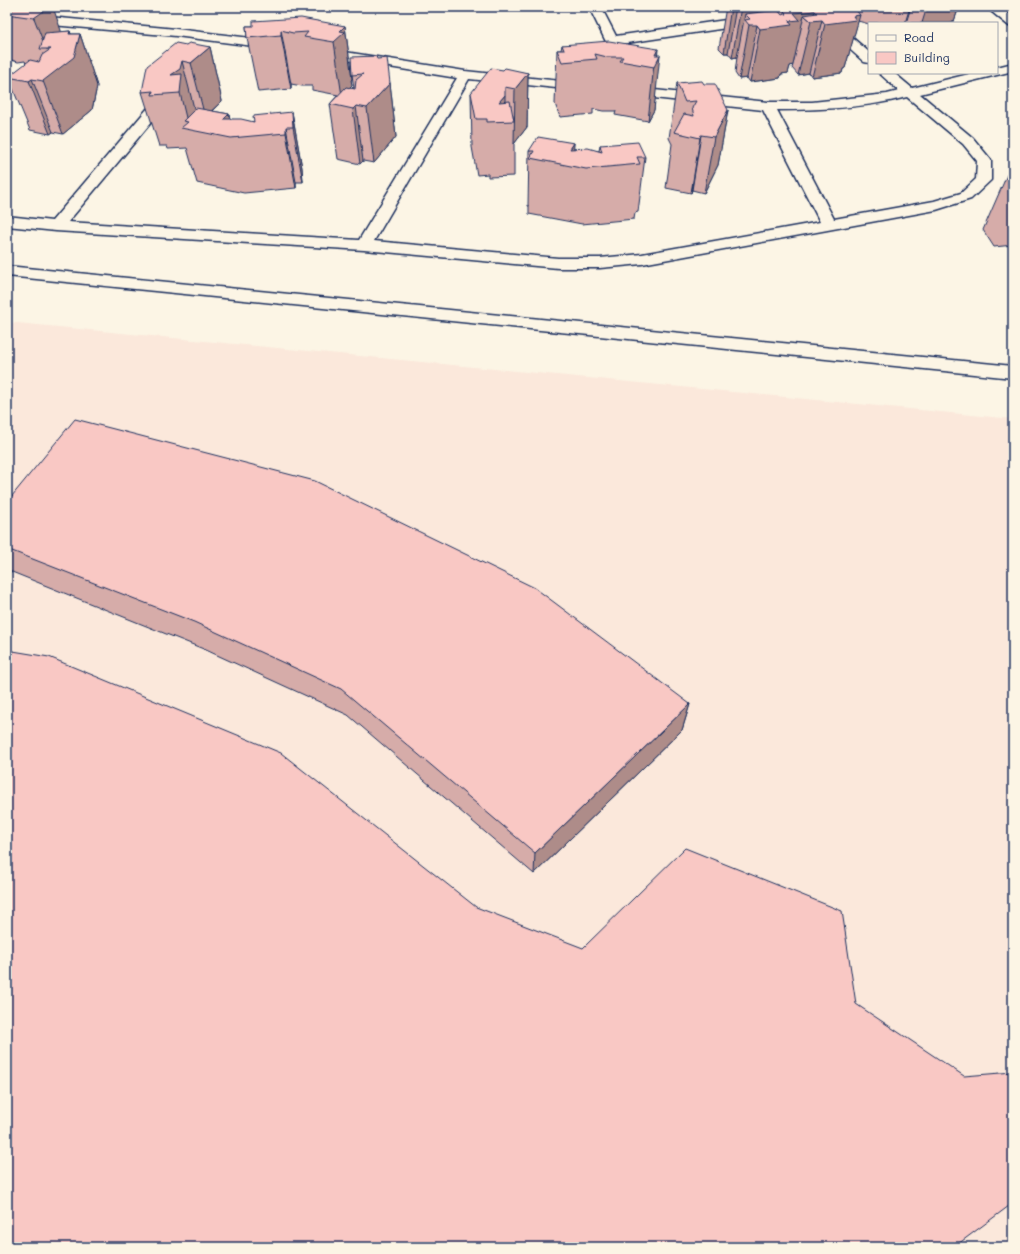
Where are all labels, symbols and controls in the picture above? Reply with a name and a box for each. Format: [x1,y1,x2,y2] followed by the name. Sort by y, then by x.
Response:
[868,22,998,74] legend
[904,29,934,45] text: Road
[904,49,950,65] text: Building

